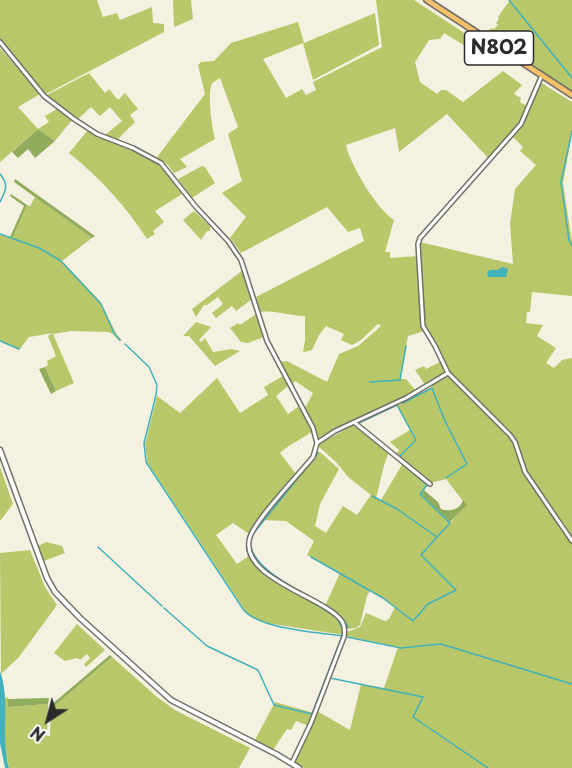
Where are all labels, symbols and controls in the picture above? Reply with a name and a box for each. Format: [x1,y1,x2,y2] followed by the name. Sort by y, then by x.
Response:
[464,31,534,65] road number: N802
[18,690,78,750] north arrow
[25,721,50,748] text: N

